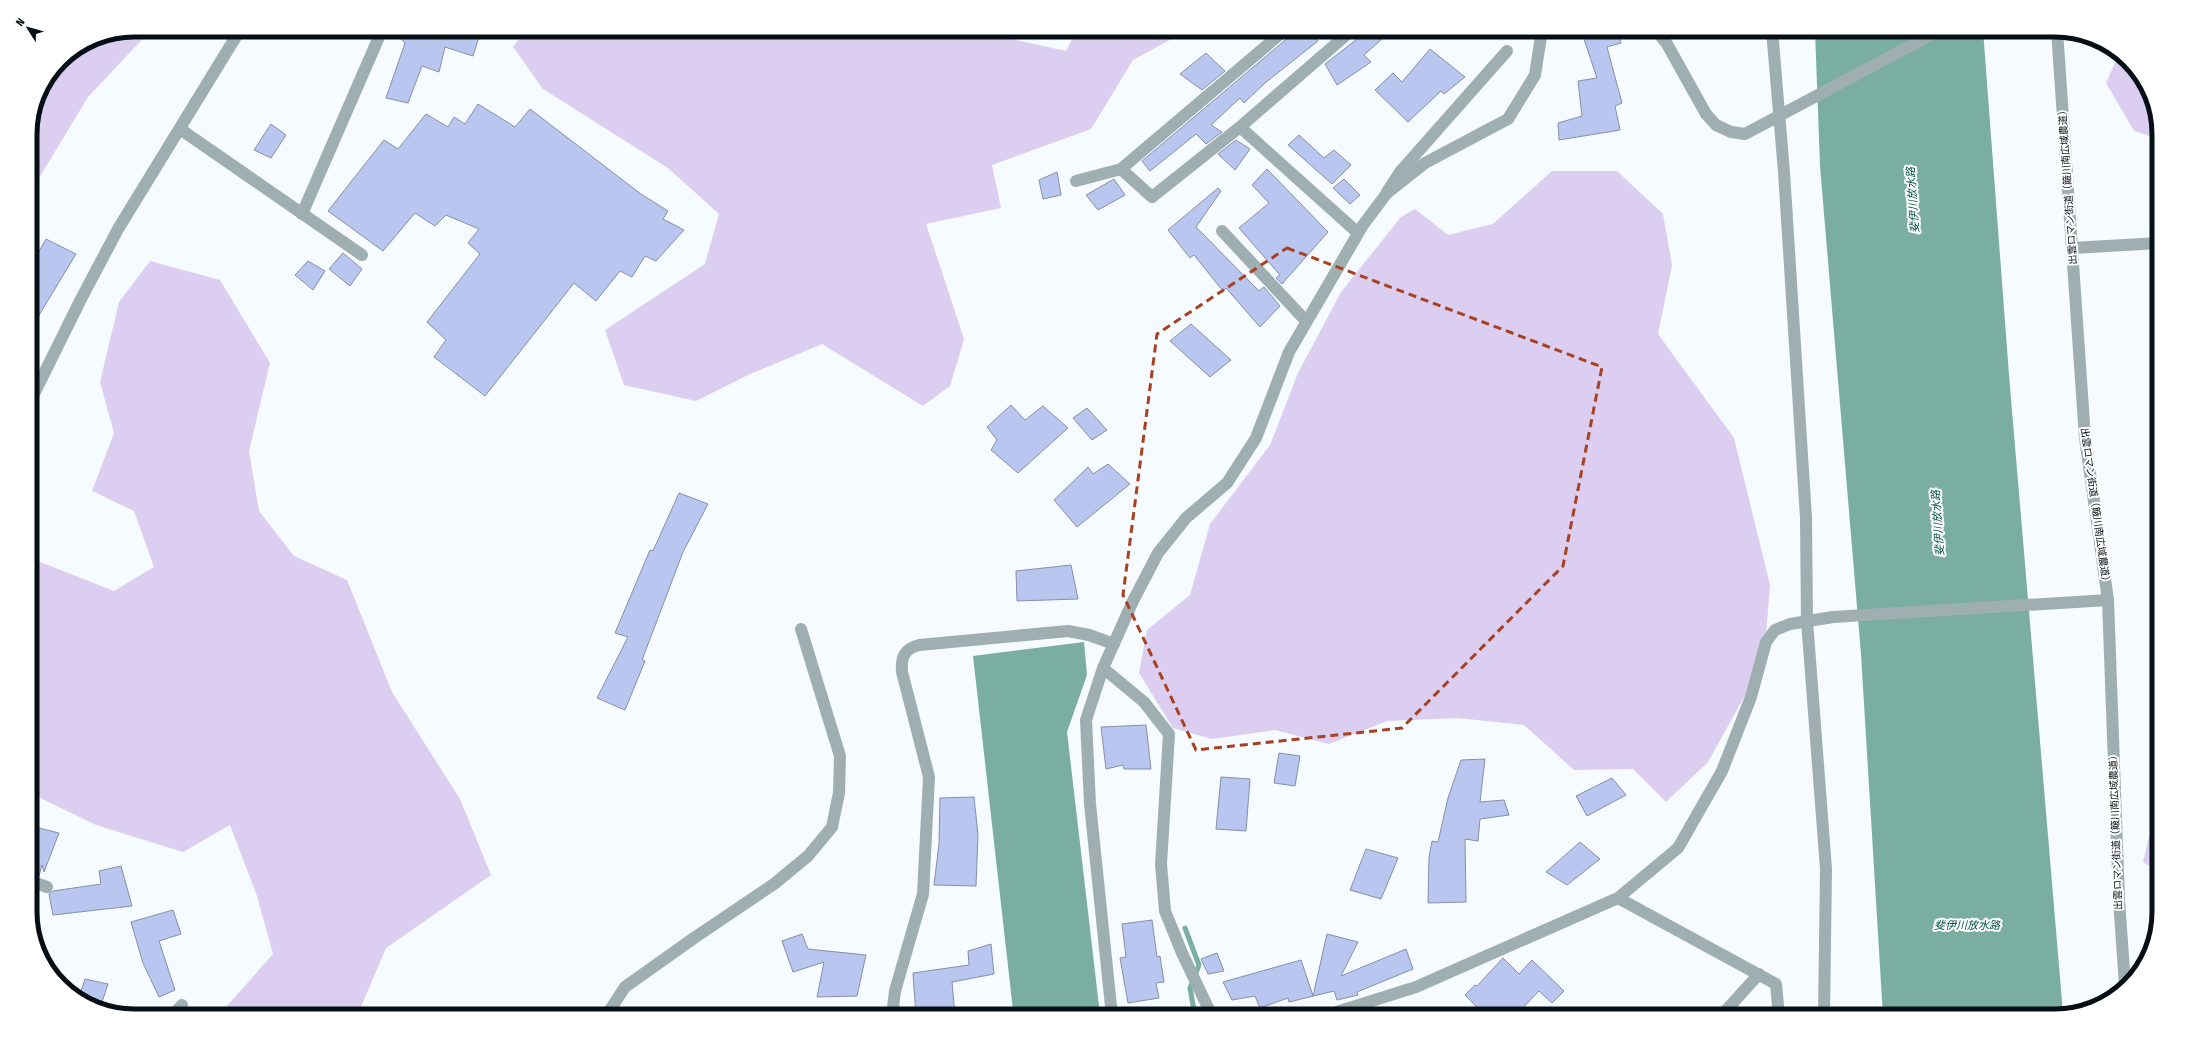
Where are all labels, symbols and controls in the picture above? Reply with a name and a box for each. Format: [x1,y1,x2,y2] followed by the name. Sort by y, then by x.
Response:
[8,8,48,48] north arrow
[13,16,28,29] text: N
[2056,105,2080,265] street label: 出雲ロマン街道（簸川南広域農道）
[1904,166,1922,233] water label: 斐伊川放水路
[2078,427,2112,587] street label: 出雲ロマン街道（簸川南広域農道）
[1929,489,1947,556] water label: 斐伊川放水路
[2107,750,2125,910] street label: 出雲ロマン街道（簸川南広域農道）
[1934,919,2001,932] water label: 斐伊川放水路

